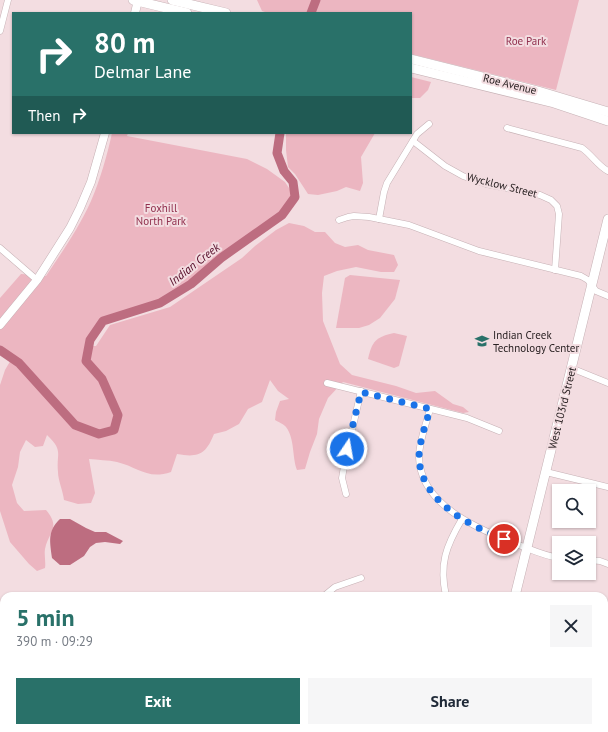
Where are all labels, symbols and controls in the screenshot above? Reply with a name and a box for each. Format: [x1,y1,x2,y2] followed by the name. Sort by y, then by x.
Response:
[94,24,155,61] text: 80 m
[28,28,80,80] icon: right
[506,34,547,48] park label: Roe Park
[94,60,192,83] text: Delmar Lane
[482,71,538,97] street label: Roe Avenue
[68,104,90,126] icon: right
[28,106,60,125] text: Then
[465,169,539,201] street label: Wycklow Street
[136,201,187,228] park label: Foxhill North Park
[165,239,223,289] water label: Indian Creek
[493,328,579,355] place label: Indian Creek Technology Center
[474,333,490,349] school or university icon: Indian Creek Technology Center
[545,365,579,451] street label: West 103rd Street
[326,428,368,470] position arrow
[552,484,596,580] map controls
[552,484,596,528] button: search
[487,522,521,556] pin
[493,528,515,550] icon: arrive
[552,536,596,580] button: layers
[16,602,75,633] text: 5 min
[550,605,592,647] button: close
[16,633,93,650] text: 390 m · 09:29
[16,678,300,724] button: Exit
[308,678,592,724] button: Share

